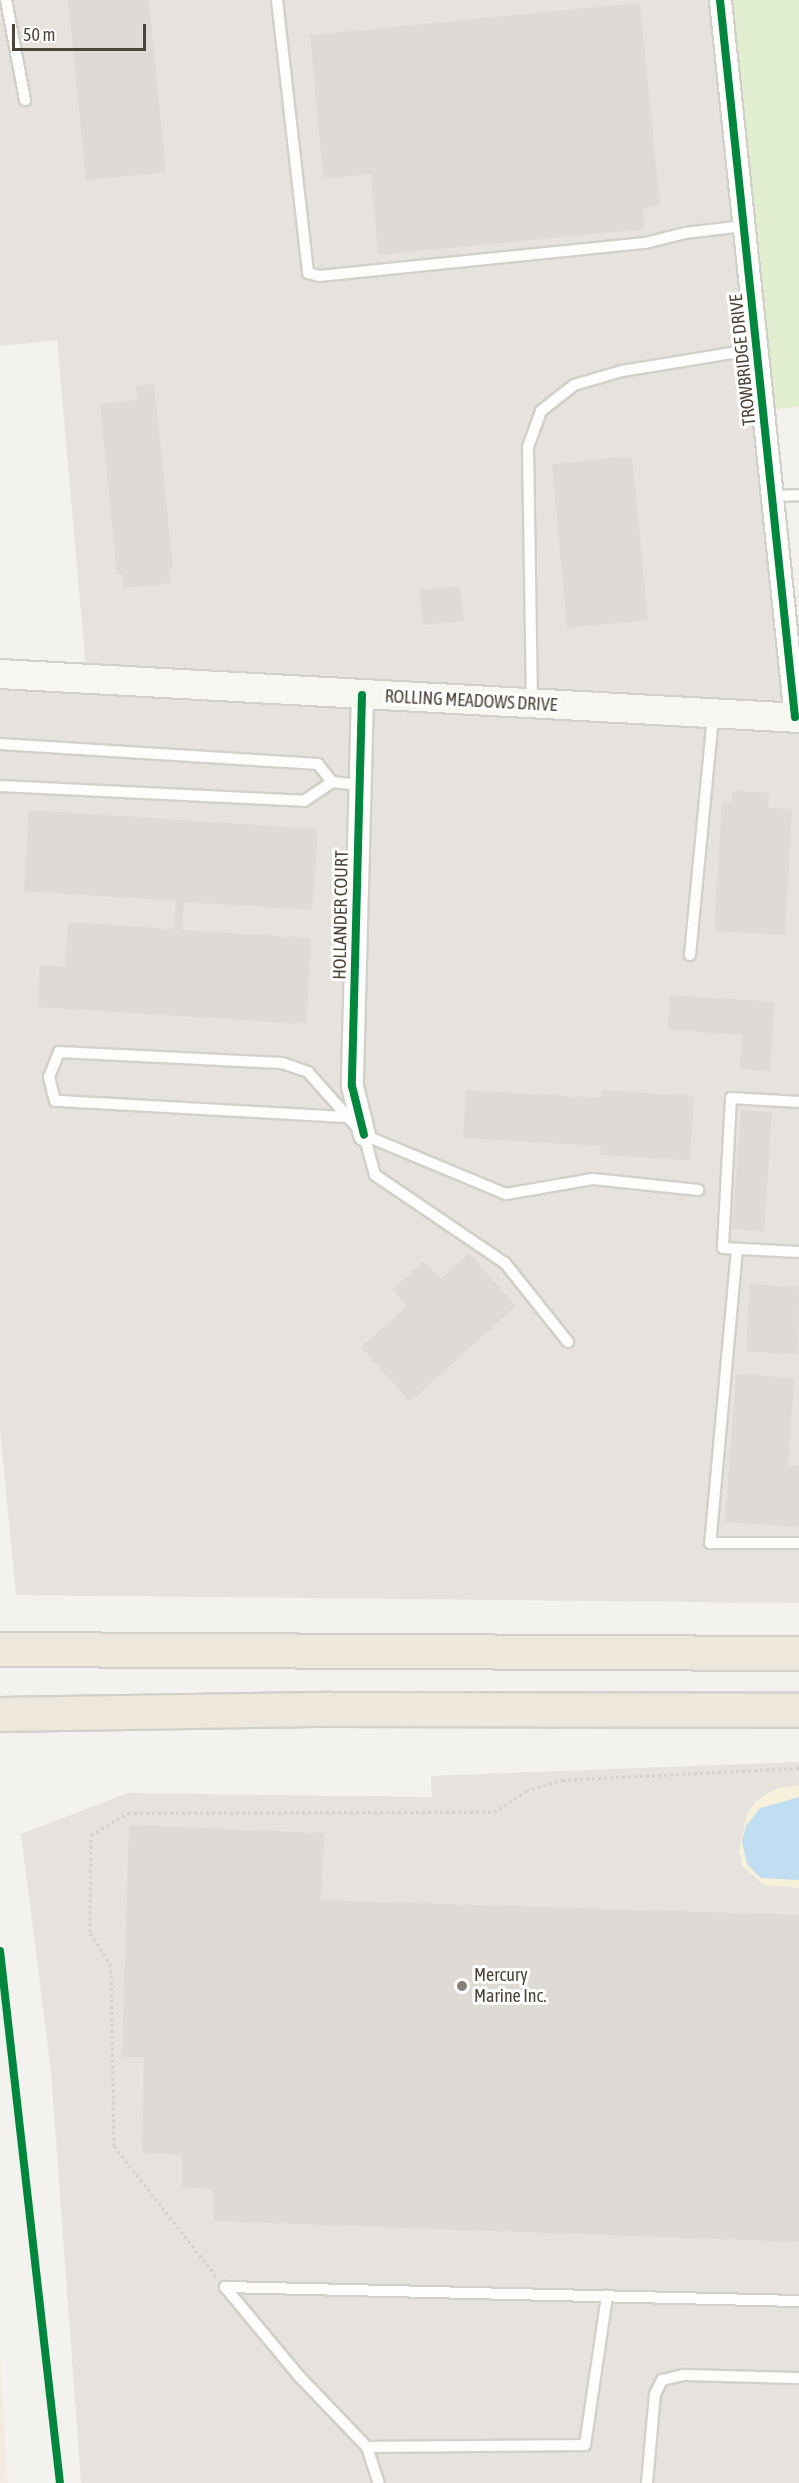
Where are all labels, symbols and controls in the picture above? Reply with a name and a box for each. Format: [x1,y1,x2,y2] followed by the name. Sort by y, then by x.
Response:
[15,12,148,50] scale bar
[23,24,55,45] text: 50 m
[725,293,761,427] street label: TROWBRIDGE DRIVE
[384,686,558,716] street label: ROLLING MEADOWS DRIVE
[329,850,353,980] street label: HOLLANDER COURT
[474,1965,546,2008] place label: Mercury Marine Inc.
[455,1979,469,1993] marker: Mercury Marine Inc.

